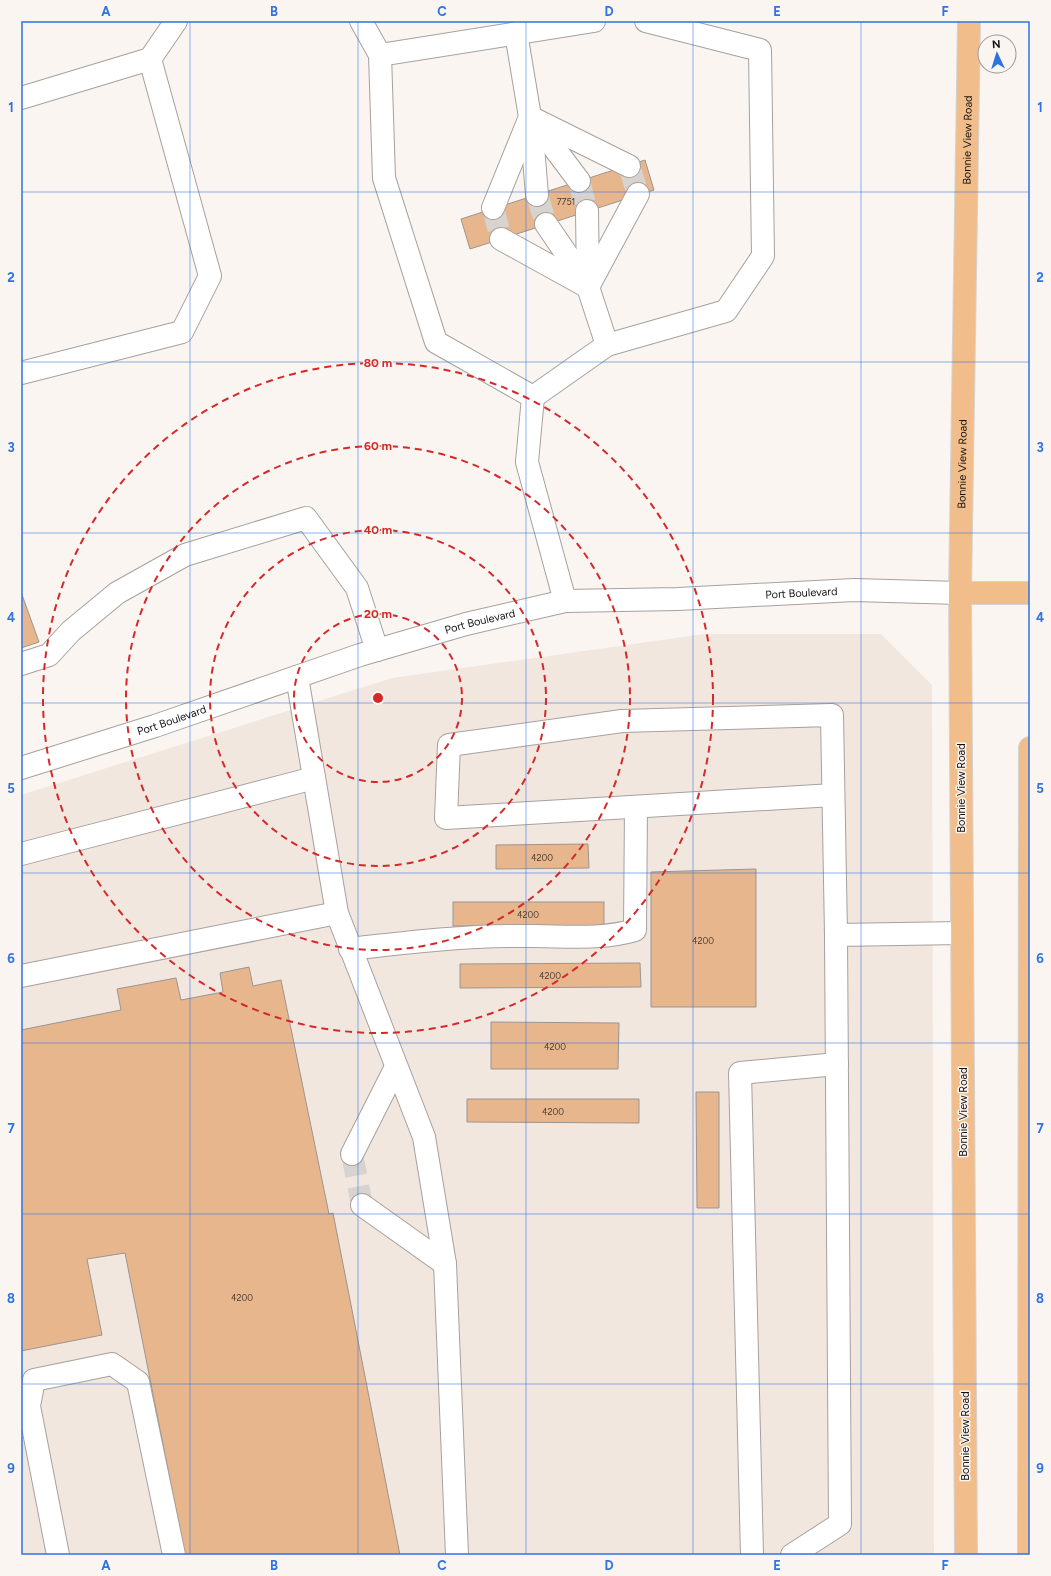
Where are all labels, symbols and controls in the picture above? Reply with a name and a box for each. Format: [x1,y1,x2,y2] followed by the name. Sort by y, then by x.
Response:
[101,4,111,19] text: A
[270,4,278,19] text: B
[437,4,447,19] text: C
[604,4,614,19] text: D
[773,4,781,19] text: E
[941,4,949,19] text: F
[977,34,1017,74] north arrow
[992,38,1001,51] text: N
[960,95,974,185] street label: Bonnie View Road
[8,100,14,115] text: 1
[1037,100,1043,115] text: 1
[557,196,575,207] house number: 7751
[7,270,15,285] text: 2
[1036,270,1044,285] text: 2
[364,356,392,370] text: 80 m
[955,419,969,509] street label: Bonnie View Road
[364,439,392,453] text: 60 m
[7,440,15,455] text: 3
[1036,440,1044,455] text: 3
[364,523,392,537] text: 40 m
[765,584,838,601] street label: Port Boulevard
[443,606,516,636] street label: Port Boulevard
[364,607,392,621] text: 20 m
[7,610,15,625] text: 4
[1036,610,1044,625] text: 4
[371,691,385,705] centre of rings
[135,702,208,738] street label: Port Boulevard
[955,743,968,833] street label: Bonnie View Road
[7,781,15,796] text: 5
[1036,781,1044,796] text: 5
[531,852,553,863] house number: 4200
[517,909,539,920] house number: 4200
[692,935,714,946] house number: 4200
[7,951,15,966] text: 6
[1036,951,1044,966] text: 6
[539,970,561,981] house number: 4200
[544,1041,566,1052] house number: 4200
[957,1067,970,1157] street label: Bonnie View Road
[542,1106,564,1117] house number: 4200
[7,1121,15,1136] text: 7
[1036,1121,1044,1136] text: 7
[7,1291,15,1306] text: 8
[1036,1291,1044,1306] text: 8
[231,1292,253,1303] house number: 4200
[959,1391,972,1481] street label: Bonnie View Road
[7,1461,15,1476] text: 9
[1036,1461,1044,1476] text: 9
[101,1558,111,1573] text: A
[270,1558,278,1573] text: B
[437,1558,447,1573] text: C
[604,1558,614,1573] text: D
[773,1558,781,1573] text: E
[941,1558,949,1573] text: F

